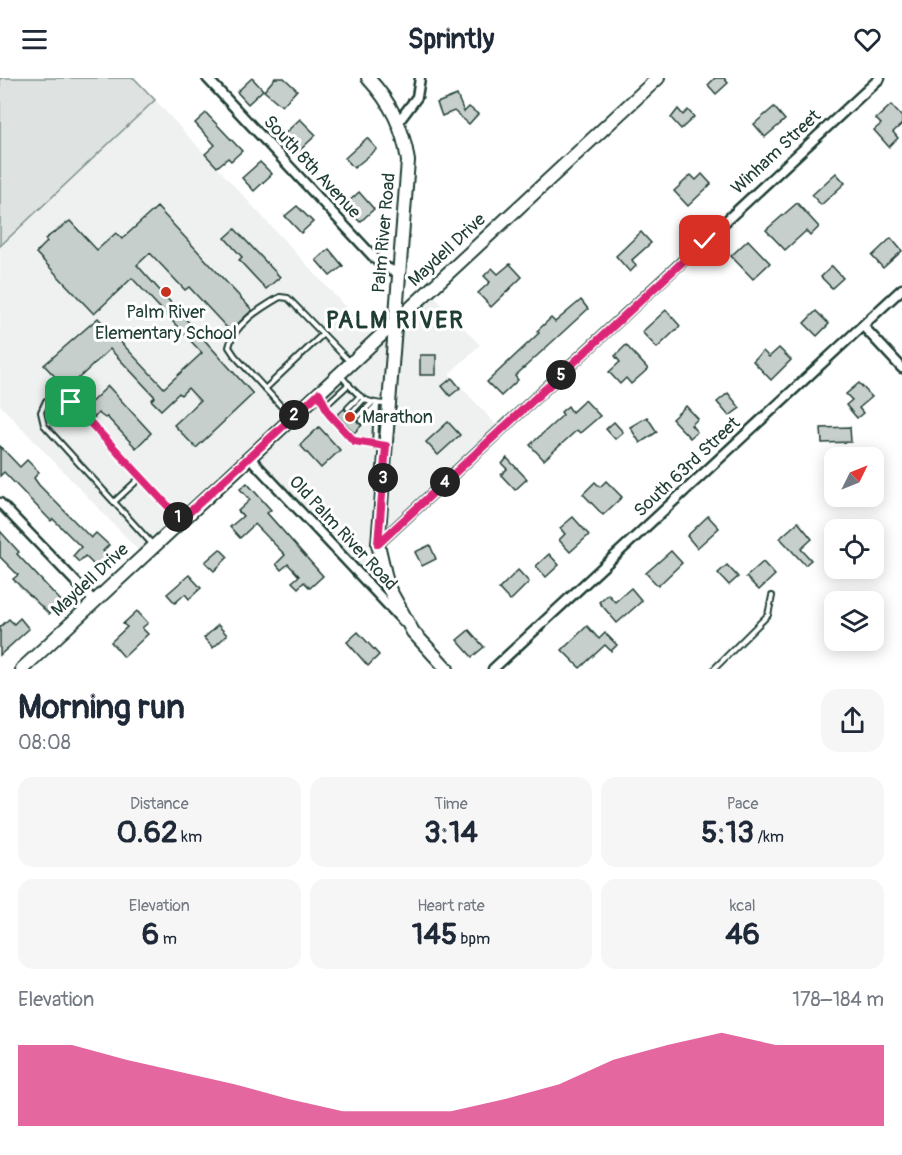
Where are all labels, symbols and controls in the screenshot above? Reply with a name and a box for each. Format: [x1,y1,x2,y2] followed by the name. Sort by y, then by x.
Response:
[18,23,51,56] icon: menu
[408,23,494,56] text: Sprintly
[851,23,884,56] icon: heart
[726,104,826,199] street label: Winham Street
[258,111,366,224] street label: South 8th Avenue
[367,172,401,294] street label: Palm River Road
[403,208,491,292] street label: Maydell Drive
[679,215,730,266] pin
[688,224,721,257] icon: check
[159,285,173,299] marker: Palm River Elementary School
[95,301,237,345] place label: Palm River Elementary School
[326,306,464,335] district label: PALM RIVER
[546,360,576,390] pin: 5
[557,365,565,385] text: 5
[45,376,96,427] pin
[54,385,87,418] icon: arrive
[279,400,309,430] pin: 2
[290,405,298,425] text: 2
[362,406,433,429] place label: Marathon
[343,410,357,424] marker: Marathon
[629,411,745,522] street label: South 63rd Street
[824,447,884,507] north arrow
[824,447,884,651] map controls
[368,463,398,493] pin: 3
[430,467,460,497] pin: 4
[379,468,387,488] text: 3
[284,471,402,595] street label: Old Palm River Road
[440,472,450,492] text: 4
[163,502,193,532] pin: 1
[175,507,181,527] text: 1
[824,519,884,579] button: locate
[46,538,134,622] street label: Maydell Drive
[824,591,884,651] button: layers
[18,687,185,728] text: Morning run
[821,689,884,752] button: share
[18,730,71,755] text: 08:08
[130,794,189,814] text: Distance
[434,794,468,814] text: Time
[727,794,758,814] text: Pace
[117,814,178,851] text: 0.62
[424,814,478,851] text: 3:14
[701,814,754,851] text: 5:13
[178,827,202,847] text: km
[754,827,784,847] text: /km
[129,896,190,916] text: Elevation
[417,896,485,916] text: Heart rate
[730,896,756,916] text: kcal
[142,916,159,953] text: 6
[412,916,457,953] text: 145
[725,916,760,953] text: 46
[159,929,177,949] text: m
[457,929,490,949] text: bpm
[18,987,94,1012] text: Elevation
[792,987,884,1012] text: 178–184 m

